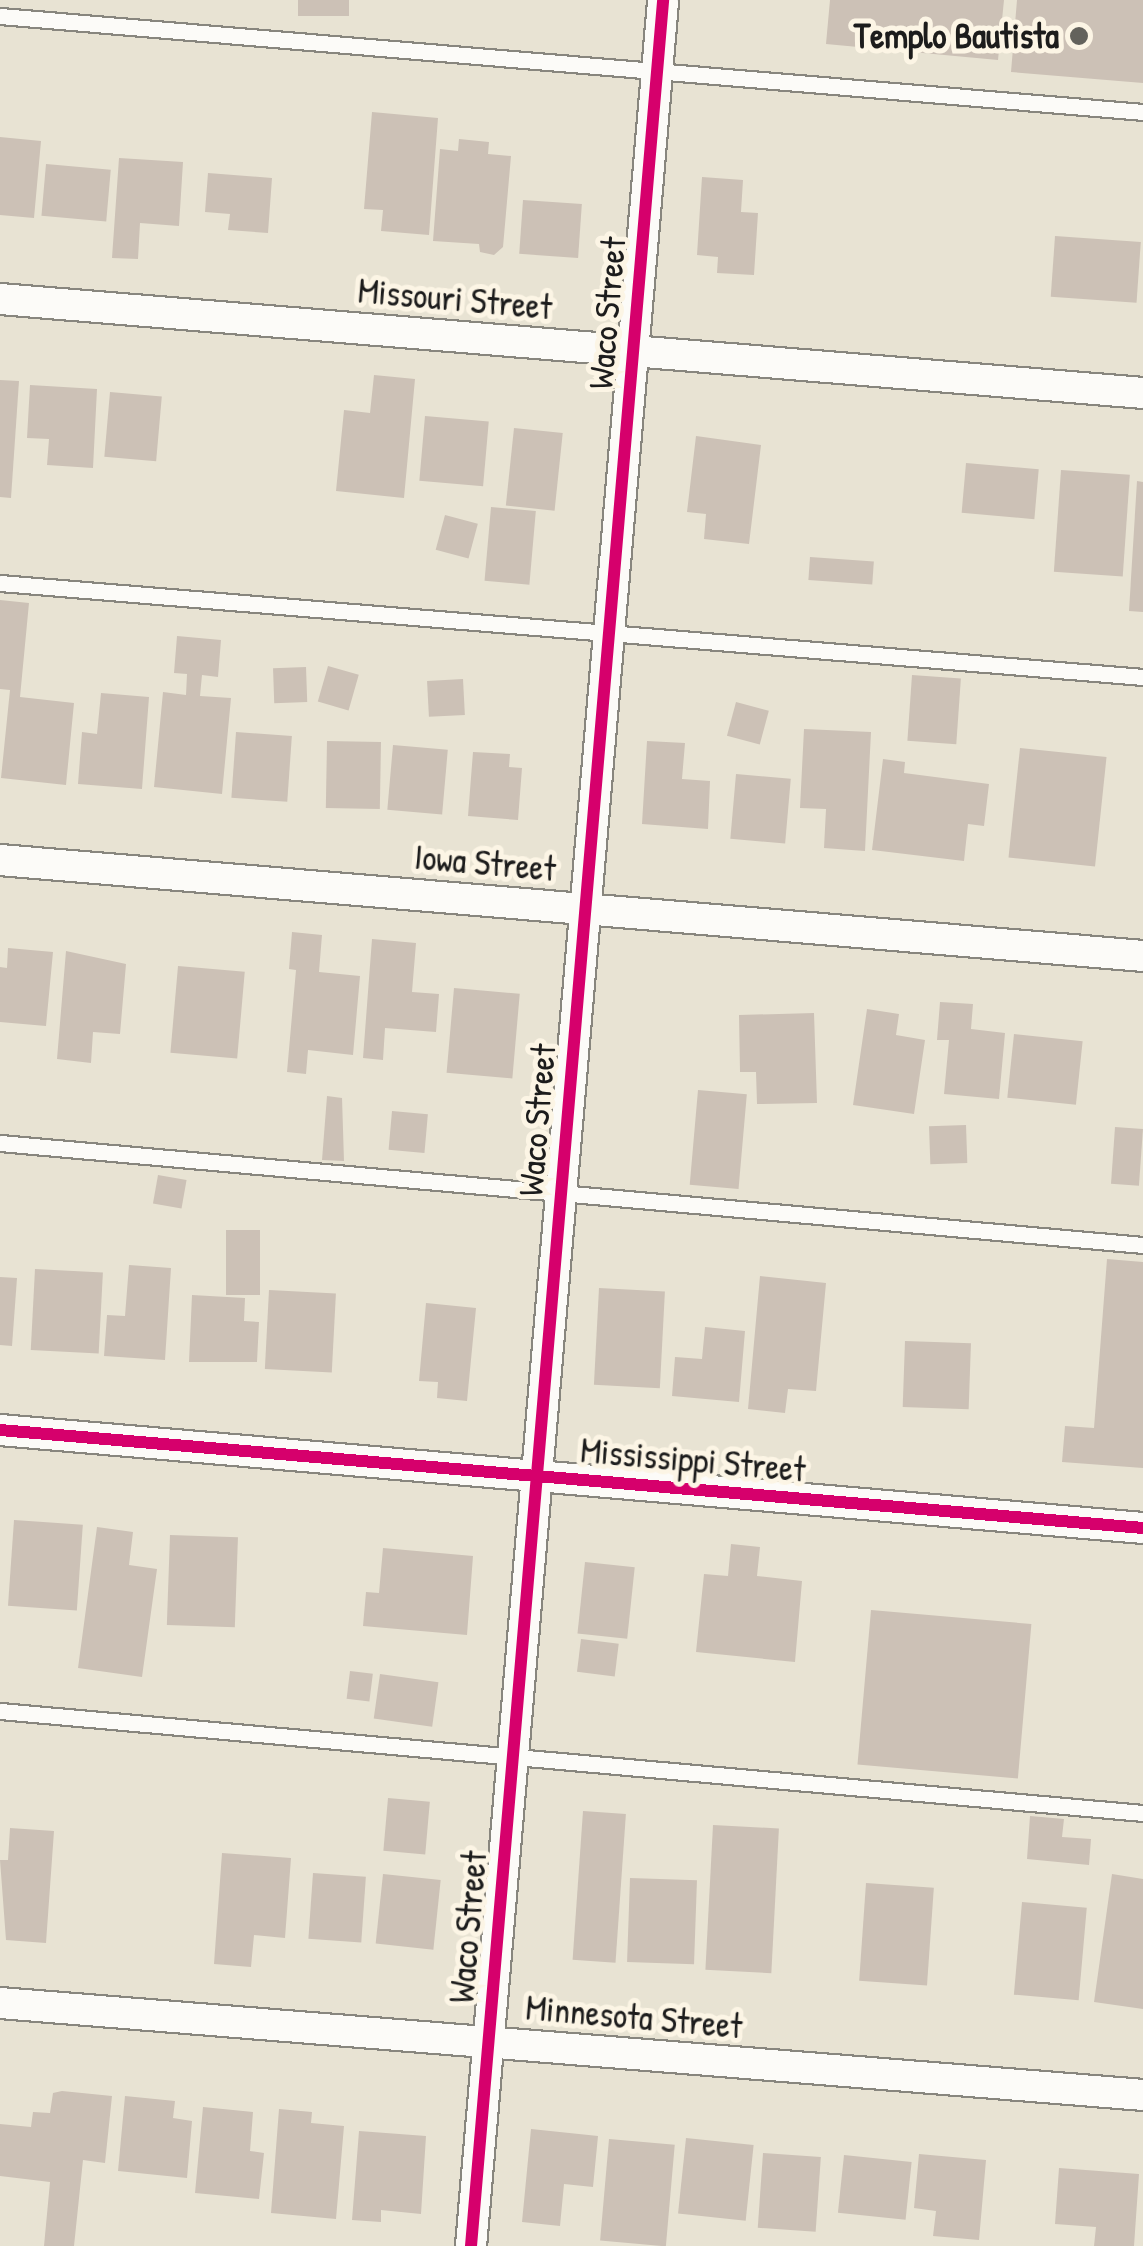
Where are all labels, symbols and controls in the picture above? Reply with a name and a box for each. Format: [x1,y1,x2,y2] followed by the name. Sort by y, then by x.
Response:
[854,15,1059,57] place label: Templo Bautista
[1068,25,1090,47] marker: Templo Bautista
[579,235,635,391] street label: Waco Street
[356,270,554,328] street label: Missouri Street
[413,836,557,890] street label: Iowa Street
[509,1042,565,1198] street label: Waco Street
[579,1429,807,1491] street label: Mississippi Street
[440,1849,496,2005] street label: Waco Street
[524,1987,744,2047] street label: Minnesota Street

